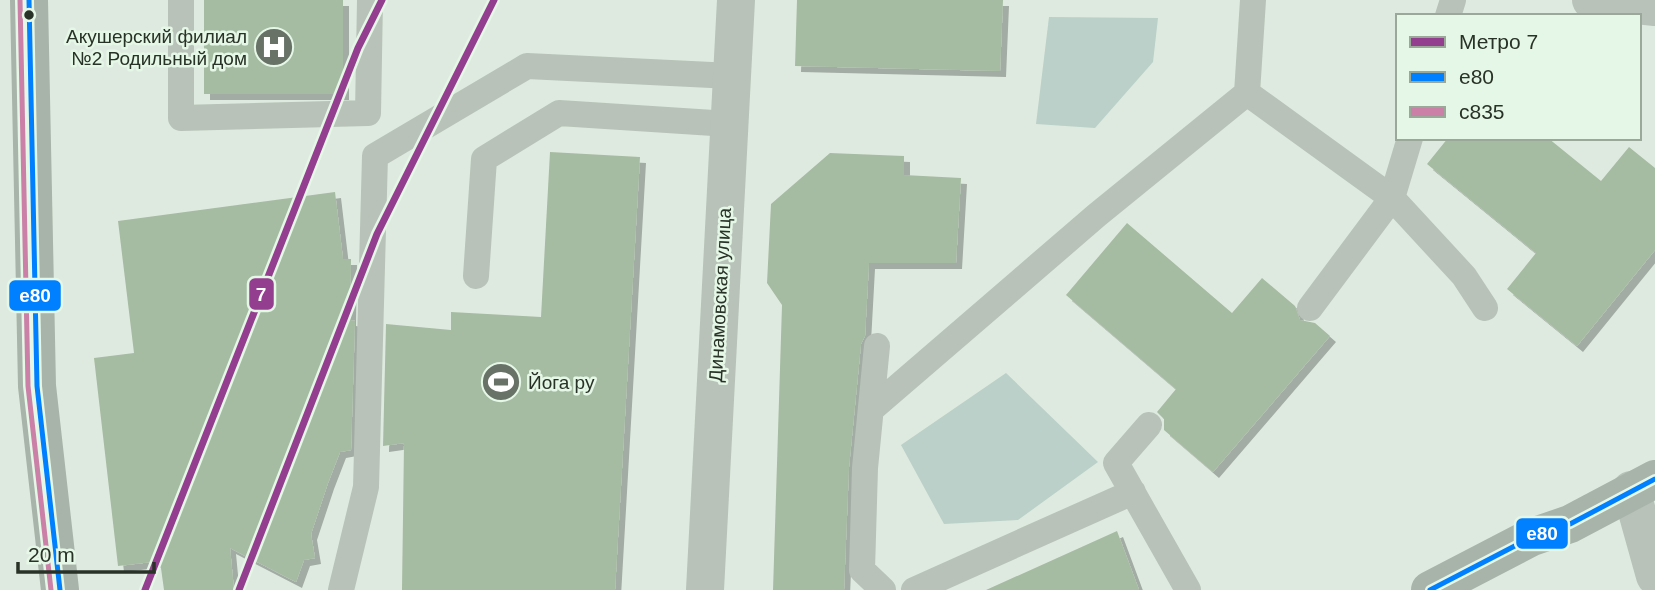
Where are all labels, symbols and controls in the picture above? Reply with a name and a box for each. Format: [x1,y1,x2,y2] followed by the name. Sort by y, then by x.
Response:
[22,8,36,22] unlabelled marker
[1396,14,1641,140] legend
[66,26,247,69] place label: Акушерский филиал №2 Родильный дом
[253,26,295,68] hospital icon: Акушерский филиал №2 Родильный дом
[1459,30,1538,53] text: Метро 7
[1459,65,1494,88] text: е80
[1459,100,1505,123] text: с835
[705,207,735,383] street label: Динамовская улица
[248,277,275,311] line badge: 7
[8,279,62,312] line badge: е80
[256,284,266,305] text: 7
[19,285,51,306] text: е80
[480,361,522,403] sports icon: Йога ру
[528,372,595,393] place label: Йога ру
[1515,517,1569,550] line badge: е80
[1526,523,1558,544] text: е80
[18,530,154,574] scale bar
[28,543,75,566] text: 20 m

